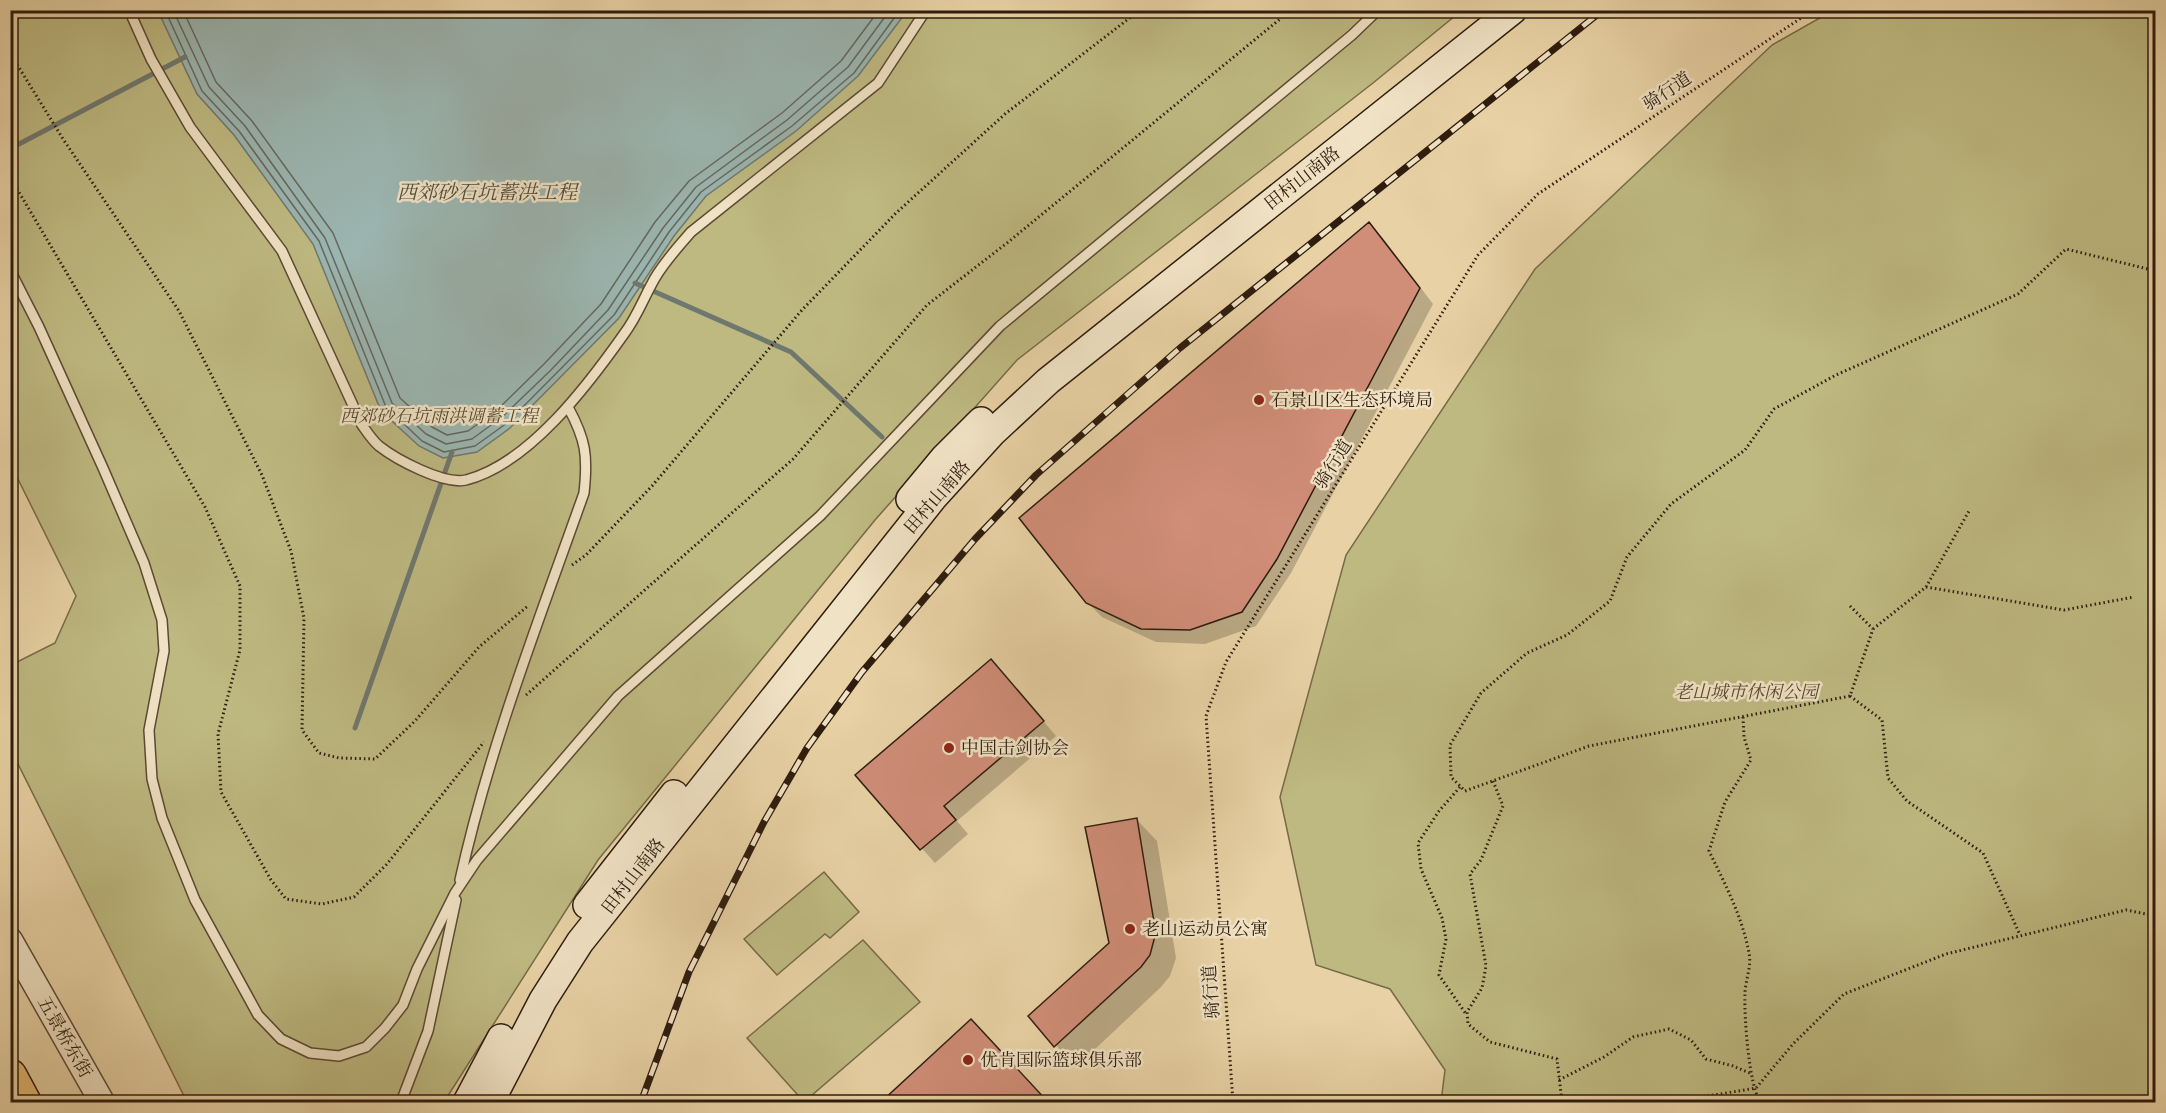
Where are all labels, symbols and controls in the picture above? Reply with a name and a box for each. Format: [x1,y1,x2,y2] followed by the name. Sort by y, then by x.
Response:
[1638,67,1696,115] street label: 骑行道
[1260,142,1344,214] street label: 田村山南路
[397,180,580,204] water label: 西郊砂石坑蓄洪工程
[1271,389,1433,411] place label: 石景山区生态环境局
[1252,393,1266,407] marker: 石景山区生态环境局
[340,405,540,427] park label: 西郊砂石坑雨洪调蓄工程
[1309,435,1357,493] street label: 骑行道
[899,456,975,538] street label: 田村山南路
[1674,681,1821,703] park label: 老山城市休闲公园
[961,737,1069,759] place label: 中国击剑协会
[942,741,956,755] marker: 中国击剑协会
[597,834,669,918] street label: 田村山南路
[1142,918,1268,940] place label: 老山运动员公寓
[1123,922,1137,936] marker: 老山运动员公寓
[1198,964,1224,1020] street label: 骑行道
[33,993,97,1081] street label: 五景桥东街
[980,1049,1142,1071] place label: 优肯国际篮球俱乐部
[961,1053,975,1067] marker: 优肯国际篮球俱乐部

